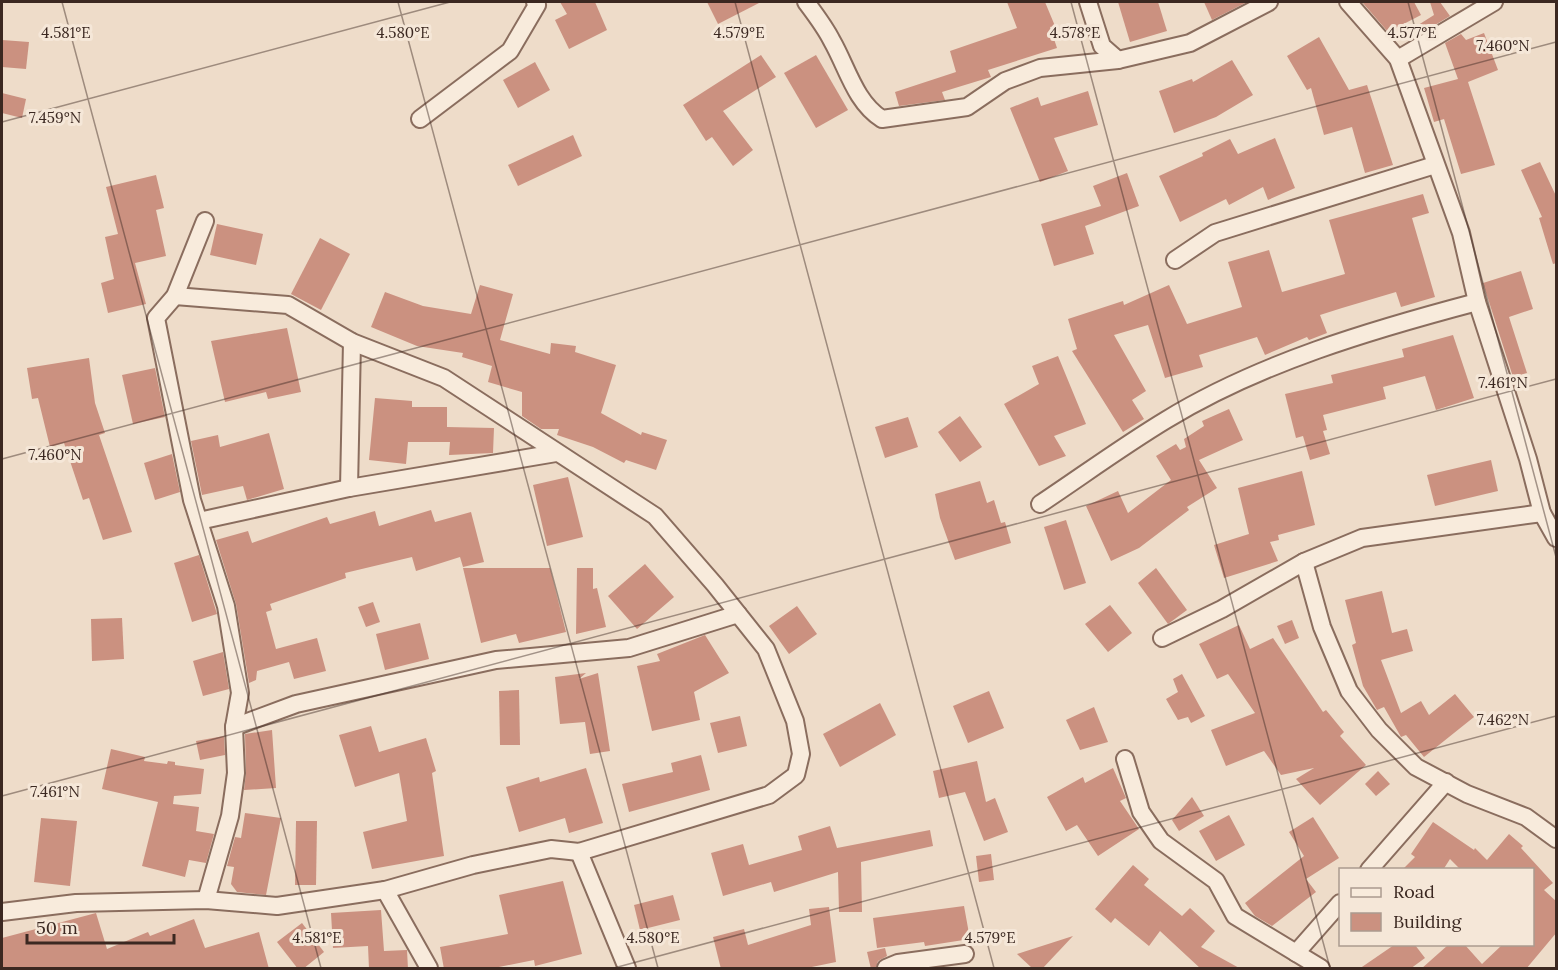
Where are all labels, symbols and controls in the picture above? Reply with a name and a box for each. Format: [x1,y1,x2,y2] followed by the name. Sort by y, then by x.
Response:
[41,23,91,42] text: 4.581°E
[376,23,430,42] text: 4.580°E
[714,23,765,42] text: 4.579°E
[1050,23,1100,42] text: 4.578°E
[1387,23,1437,42] text: 4.577°E
[1476,36,1530,55] text: 7.460°N
[29,108,81,127] text: 7.459°N
[1478,373,1528,392] text: 7.461°N
[28,445,82,464] text: 7.460°N
[1477,710,1529,729] text: 7.462°N
[30,782,80,801] text: 7.461°N
[1339,868,1534,946] legend
[1393,880,1435,903] text: Road
[27,907,174,945] scale bar
[1393,910,1463,933] text: Building
[36,916,78,939] text: 50 m
[292,928,342,947] text: 4.581°E
[626,928,680,947] text: 4.580°E
[965,928,1016,947] text: 4.579°E

